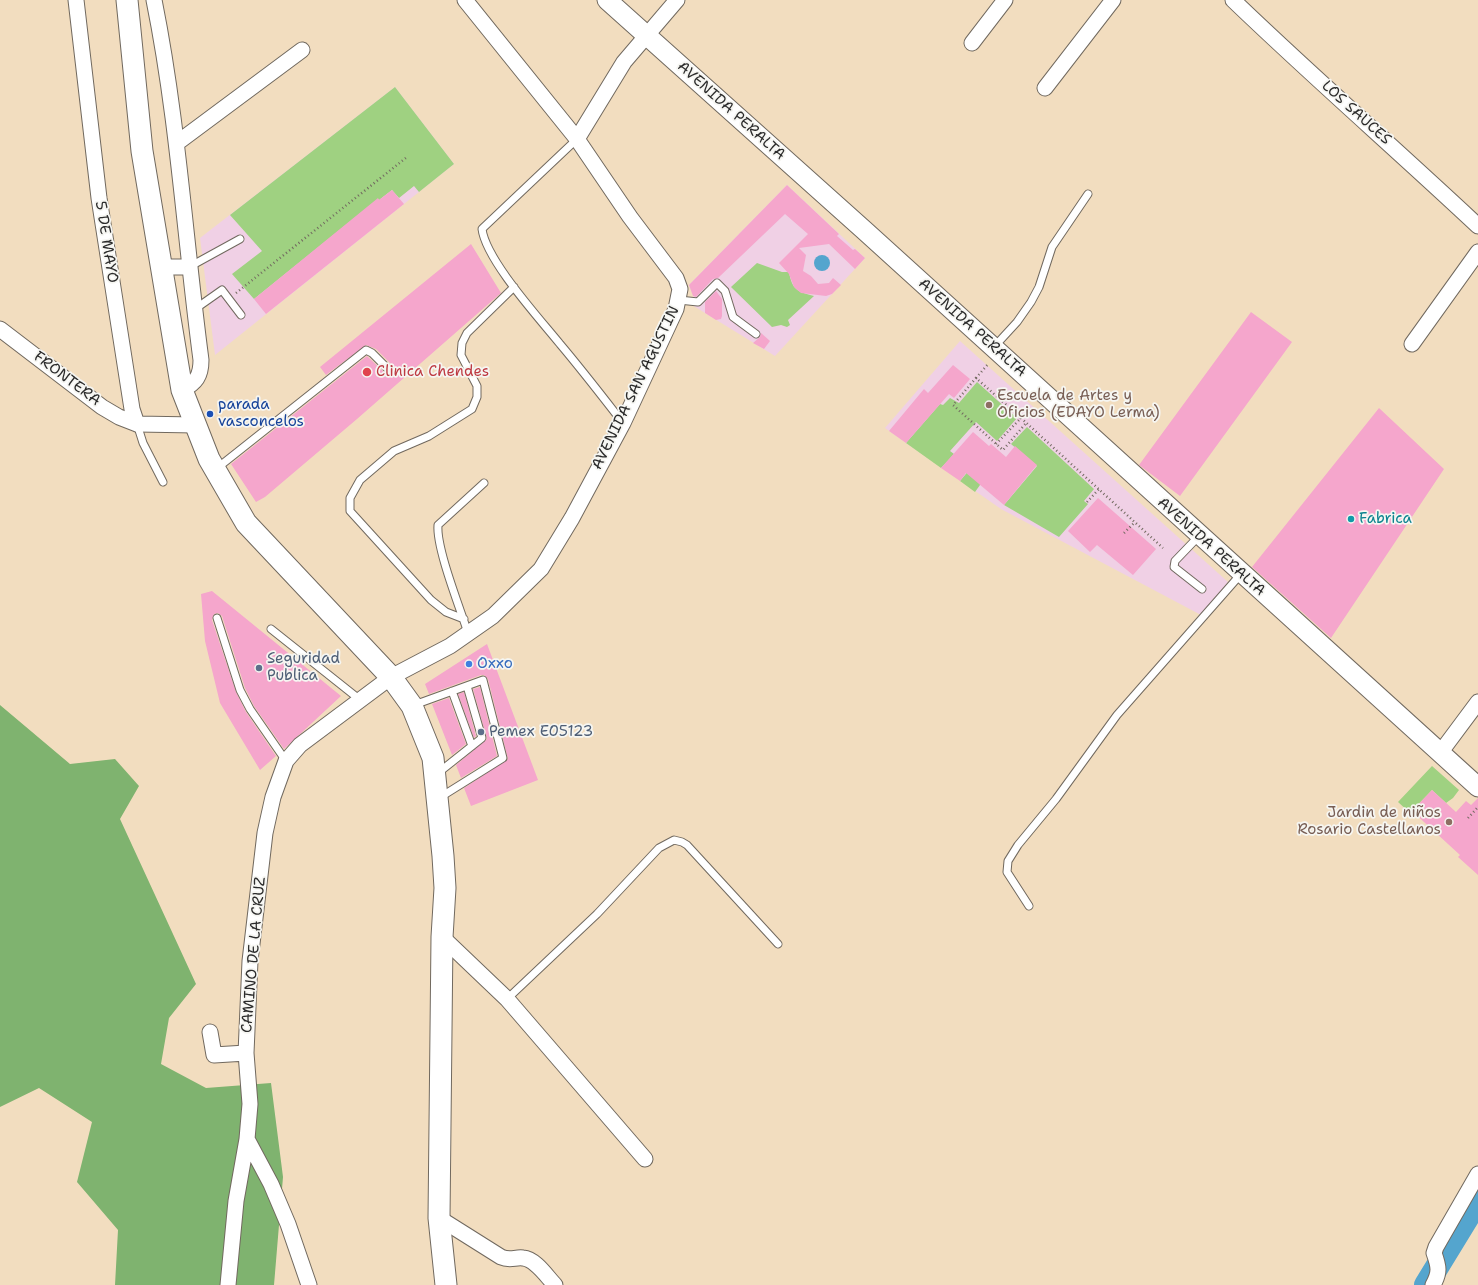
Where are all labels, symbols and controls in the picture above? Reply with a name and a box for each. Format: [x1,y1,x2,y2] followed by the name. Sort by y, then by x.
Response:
[673,58,789,164] street label: AVENIDA PERALTA
[1318,77,1394,149] street label: LOS SAUCES
[91,200,121,284] street label: 5 DE MAYO
[914,275,1030,381] street label: AVENIDA PERALTA
[589,303,683,473] street label: AVENIDA SAN AGUSTIN
[30,348,104,410] street label: FRONTERA
[376,363,489,381] place label: Clinica Chendes
[361,366,373,378] marker: Clinica Chendes
[997,387,1160,422] place label: Escuela de Artes y Oficios (EDAYO Lerma)
[218,396,304,431] place label: parada vasconcelos
[984,400,994,410] marker: Escuela de Artes y Oficios (EDAYO Lerma)
[205,409,215,419] marker: parada vasconcelos
[1153,494,1269,600] street label: AVENIDA PERALTA
[1359,510,1412,528] place label: Fabrica
[1346,514,1356,524] marker: Fabrica
[267,650,340,685] place label: Seguridad Publica
[477,655,513,673] place label: Oxxo
[464,659,474,669] marker: Oxxo
[254,663,264,673] marker: Seguridad Publica
[489,723,593,741] place label: Pemex E05123
[476,727,486,737] marker: Pemex E05123
[1297,804,1441,839] place label: Jardin de niños Rosario Castellanos
[1444,817,1454,827] marker: Jardin de niños Rosario Castellanos
[238,876,270,1034] street label: CAMINO DE LA CRUZ

